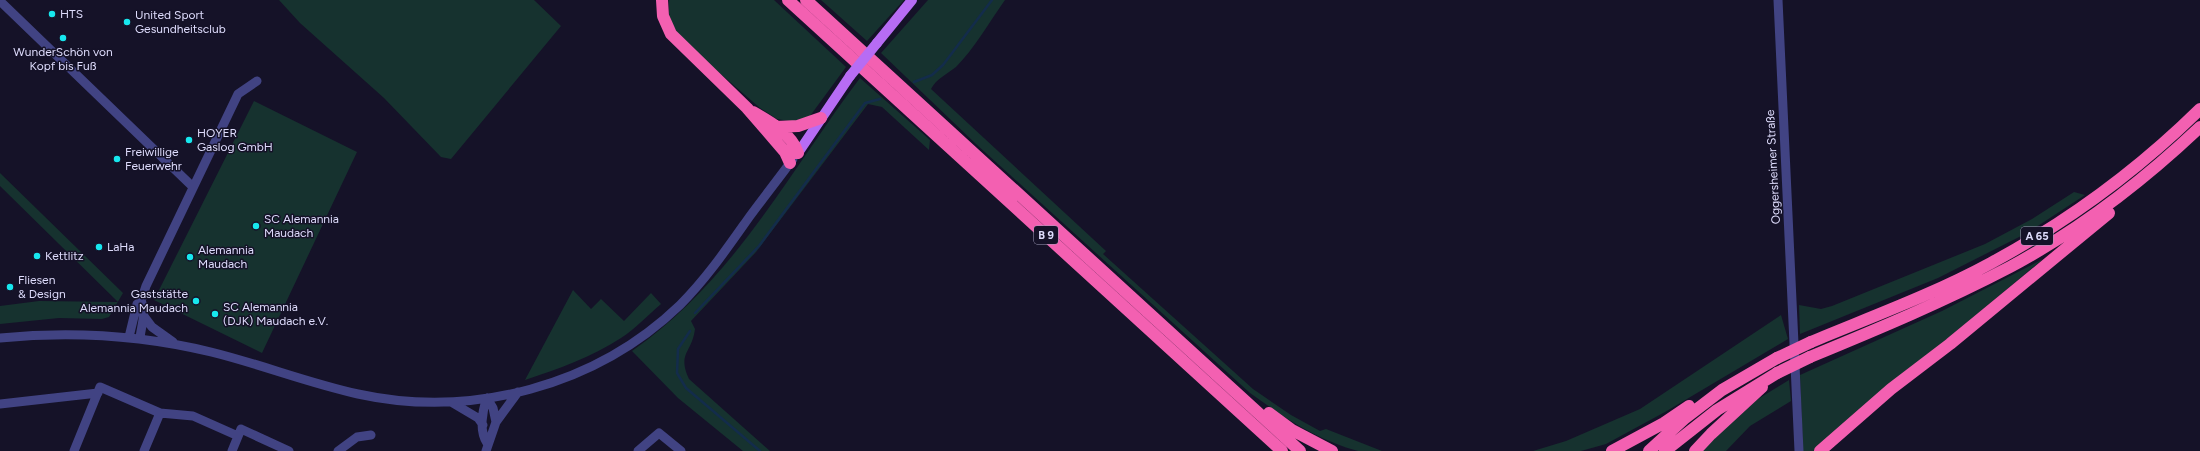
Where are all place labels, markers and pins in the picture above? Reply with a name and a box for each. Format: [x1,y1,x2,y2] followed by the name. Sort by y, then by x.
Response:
[60,7,83,21] place label: HTS
[135,8,226,36] place label: United Sport Gesundheitsclub
[47,9,57,19] marker: HTS
[122,17,132,27] marker: United Sport Gesundheitsclub
[58,33,68,43] marker: WunderSchön von Kopf bis Fuß
[13,45,113,73] place label: WunderSchön von Kopf bis Fuß
[197,126,273,154] place label: HOYER Gaslog GmbH
[184,135,194,145] marker: HOYER Gaslog GmbH
[125,145,182,173] place label: Freiwillige Feuerwehr
[112,154,122,164] marker: Freiwillige Feuerwehr
[264,212,339,240] place label: SC Alemannia Maudach
[251,221,261,231] marker: SC Alemannia Maudach
[107,240,135,254] place label: LaHa
[94,242,104,252] marker: LaHa
[198,243,254,271] place label: Alemannia Maudach
[45,249,84,263] place label: Kettlitz
[32,251,42,261] marker: Kettlitz
[185,252,195,262] marker: Alemannia Maudach
[18,273,66,301] place label: Fliesen & Design
[5,282,15,292] marker: Fliesen & Design
[80,287,188,315] place label: Gaststätte Alemannia Maudach
[191,296,201,306] marker: Gaststätte Alemannia Maudach
[223,300,328,328] place label: SC Alemannia (DJK) Maudach e.V.
[210,309,220,319] marker: SC Alemannia (DJK) Maudach e.V.

